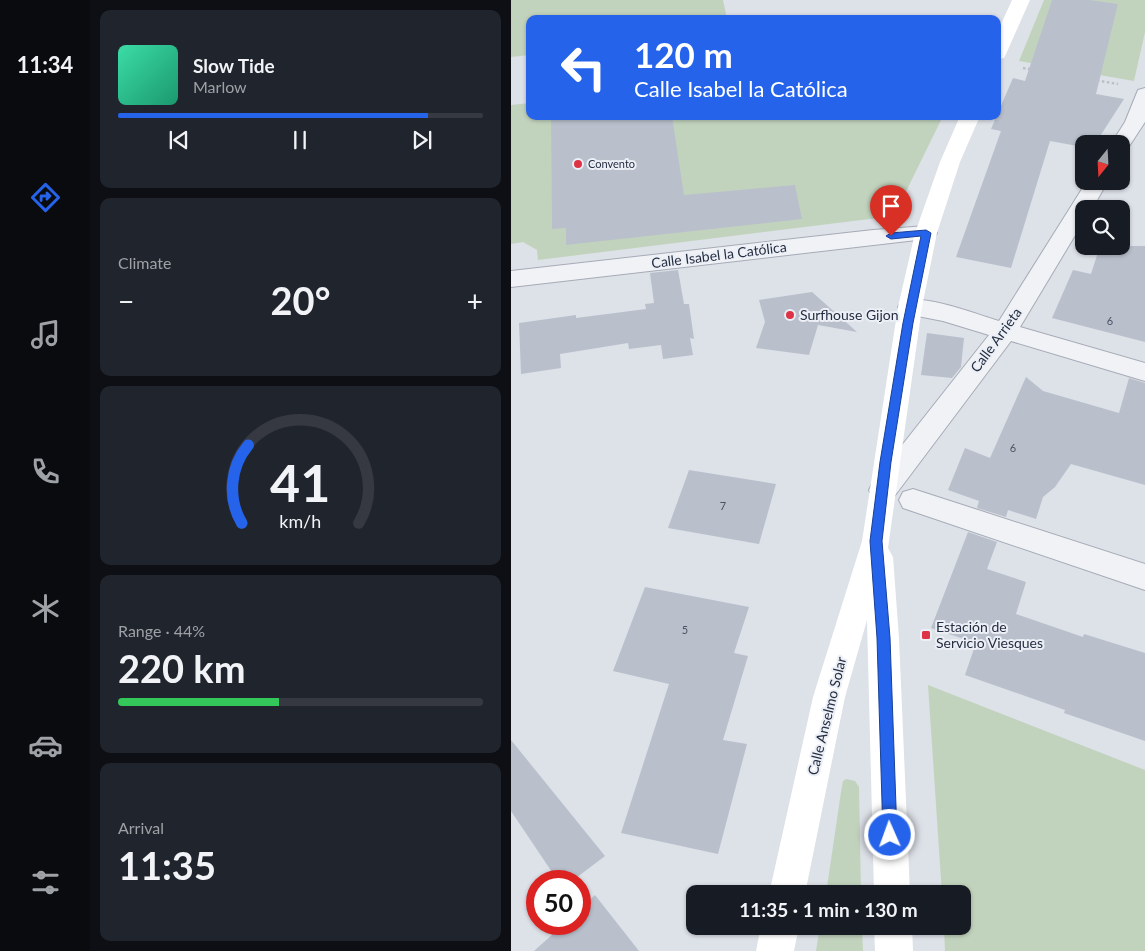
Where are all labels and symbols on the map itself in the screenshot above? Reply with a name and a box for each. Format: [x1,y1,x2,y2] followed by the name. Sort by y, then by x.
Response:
[1075,135,1130,190] north arrow
[588,157,635,170] place label: Convento
[572,158,584,170] marker: Convento
[870,185,912,236] pin
[650,238,788,271] street label: Calle Isabel la Católica
[966,304,1025,375] street label: Calle Arrieta
[800,306,899,323] place label: Surfhouse Gijon
[784,309,796,321] marker: Surfhouse Gijon
[1107,314,1113,327] house number: 6
[1010,441,1016,454] house number: 6
[720,499,726,512] house number: 7
[936,618,1043,651] place label: Estación de Servicio Viesques
[682,623,688,636] house number: 5
[920,629,932,641] marker: Estación de Servicio Viesques
[804,655,849,777] street label: Calle Anselmo Solar
[863,808,915,860] position arrow
[526,870,591,935] speed limit sign: 50

